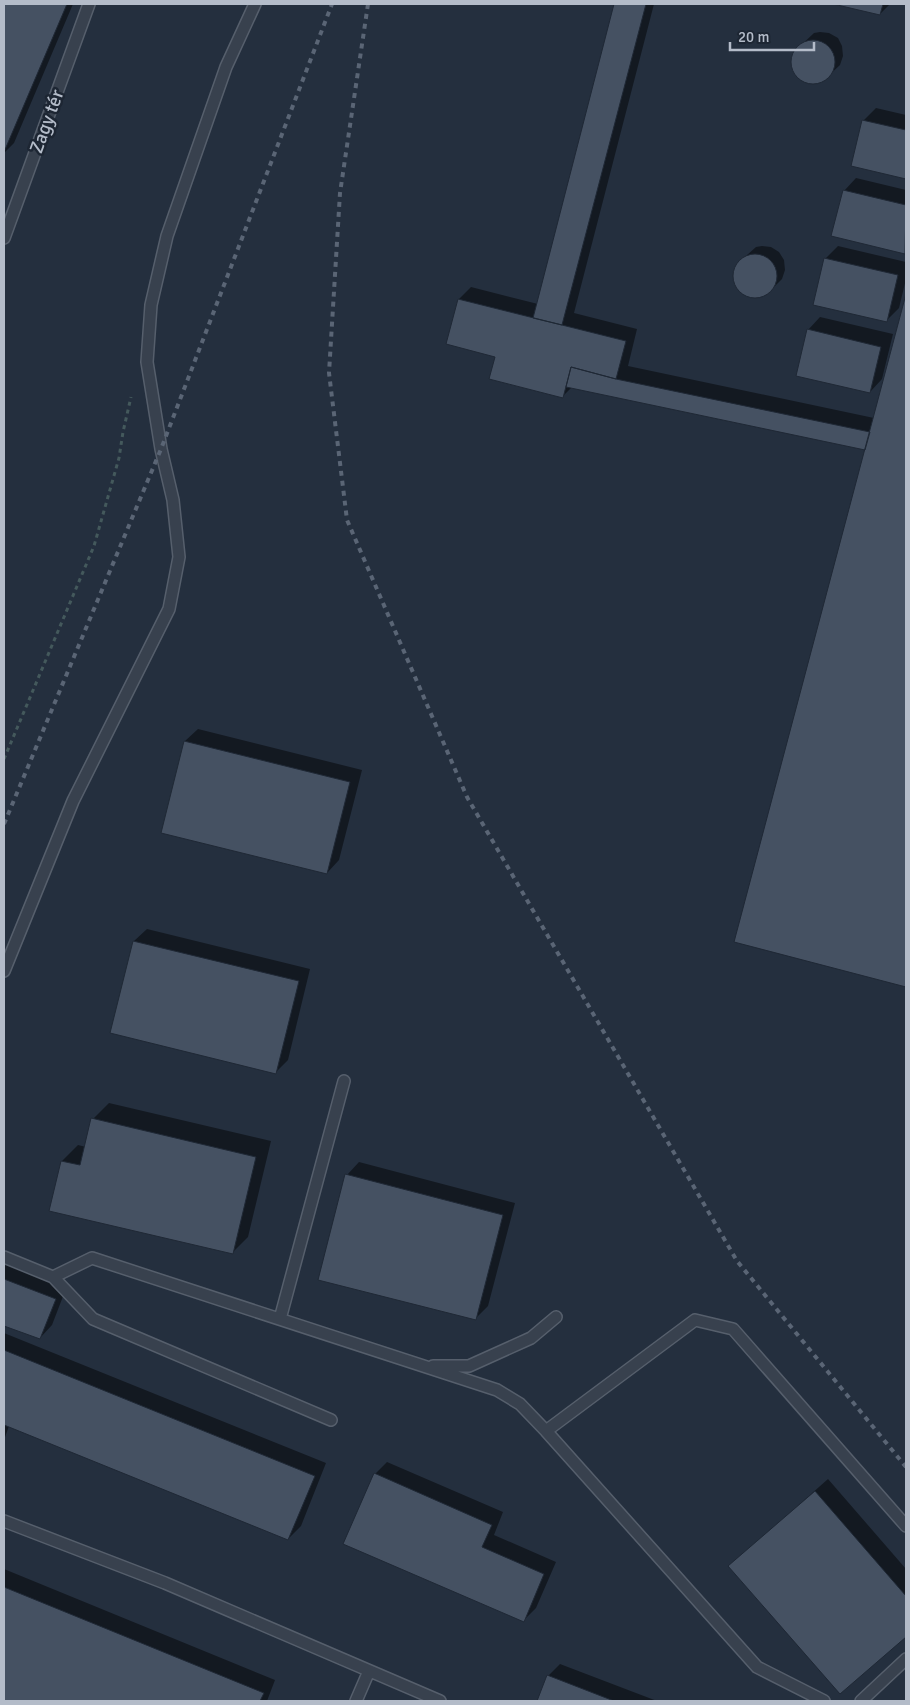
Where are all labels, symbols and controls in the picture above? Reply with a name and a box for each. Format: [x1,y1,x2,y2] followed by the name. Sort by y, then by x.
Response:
[730,20,814,52] scale bar
[738,28,769,46] text: 20 m
[24,86,70,156] street label: Zagy tér

